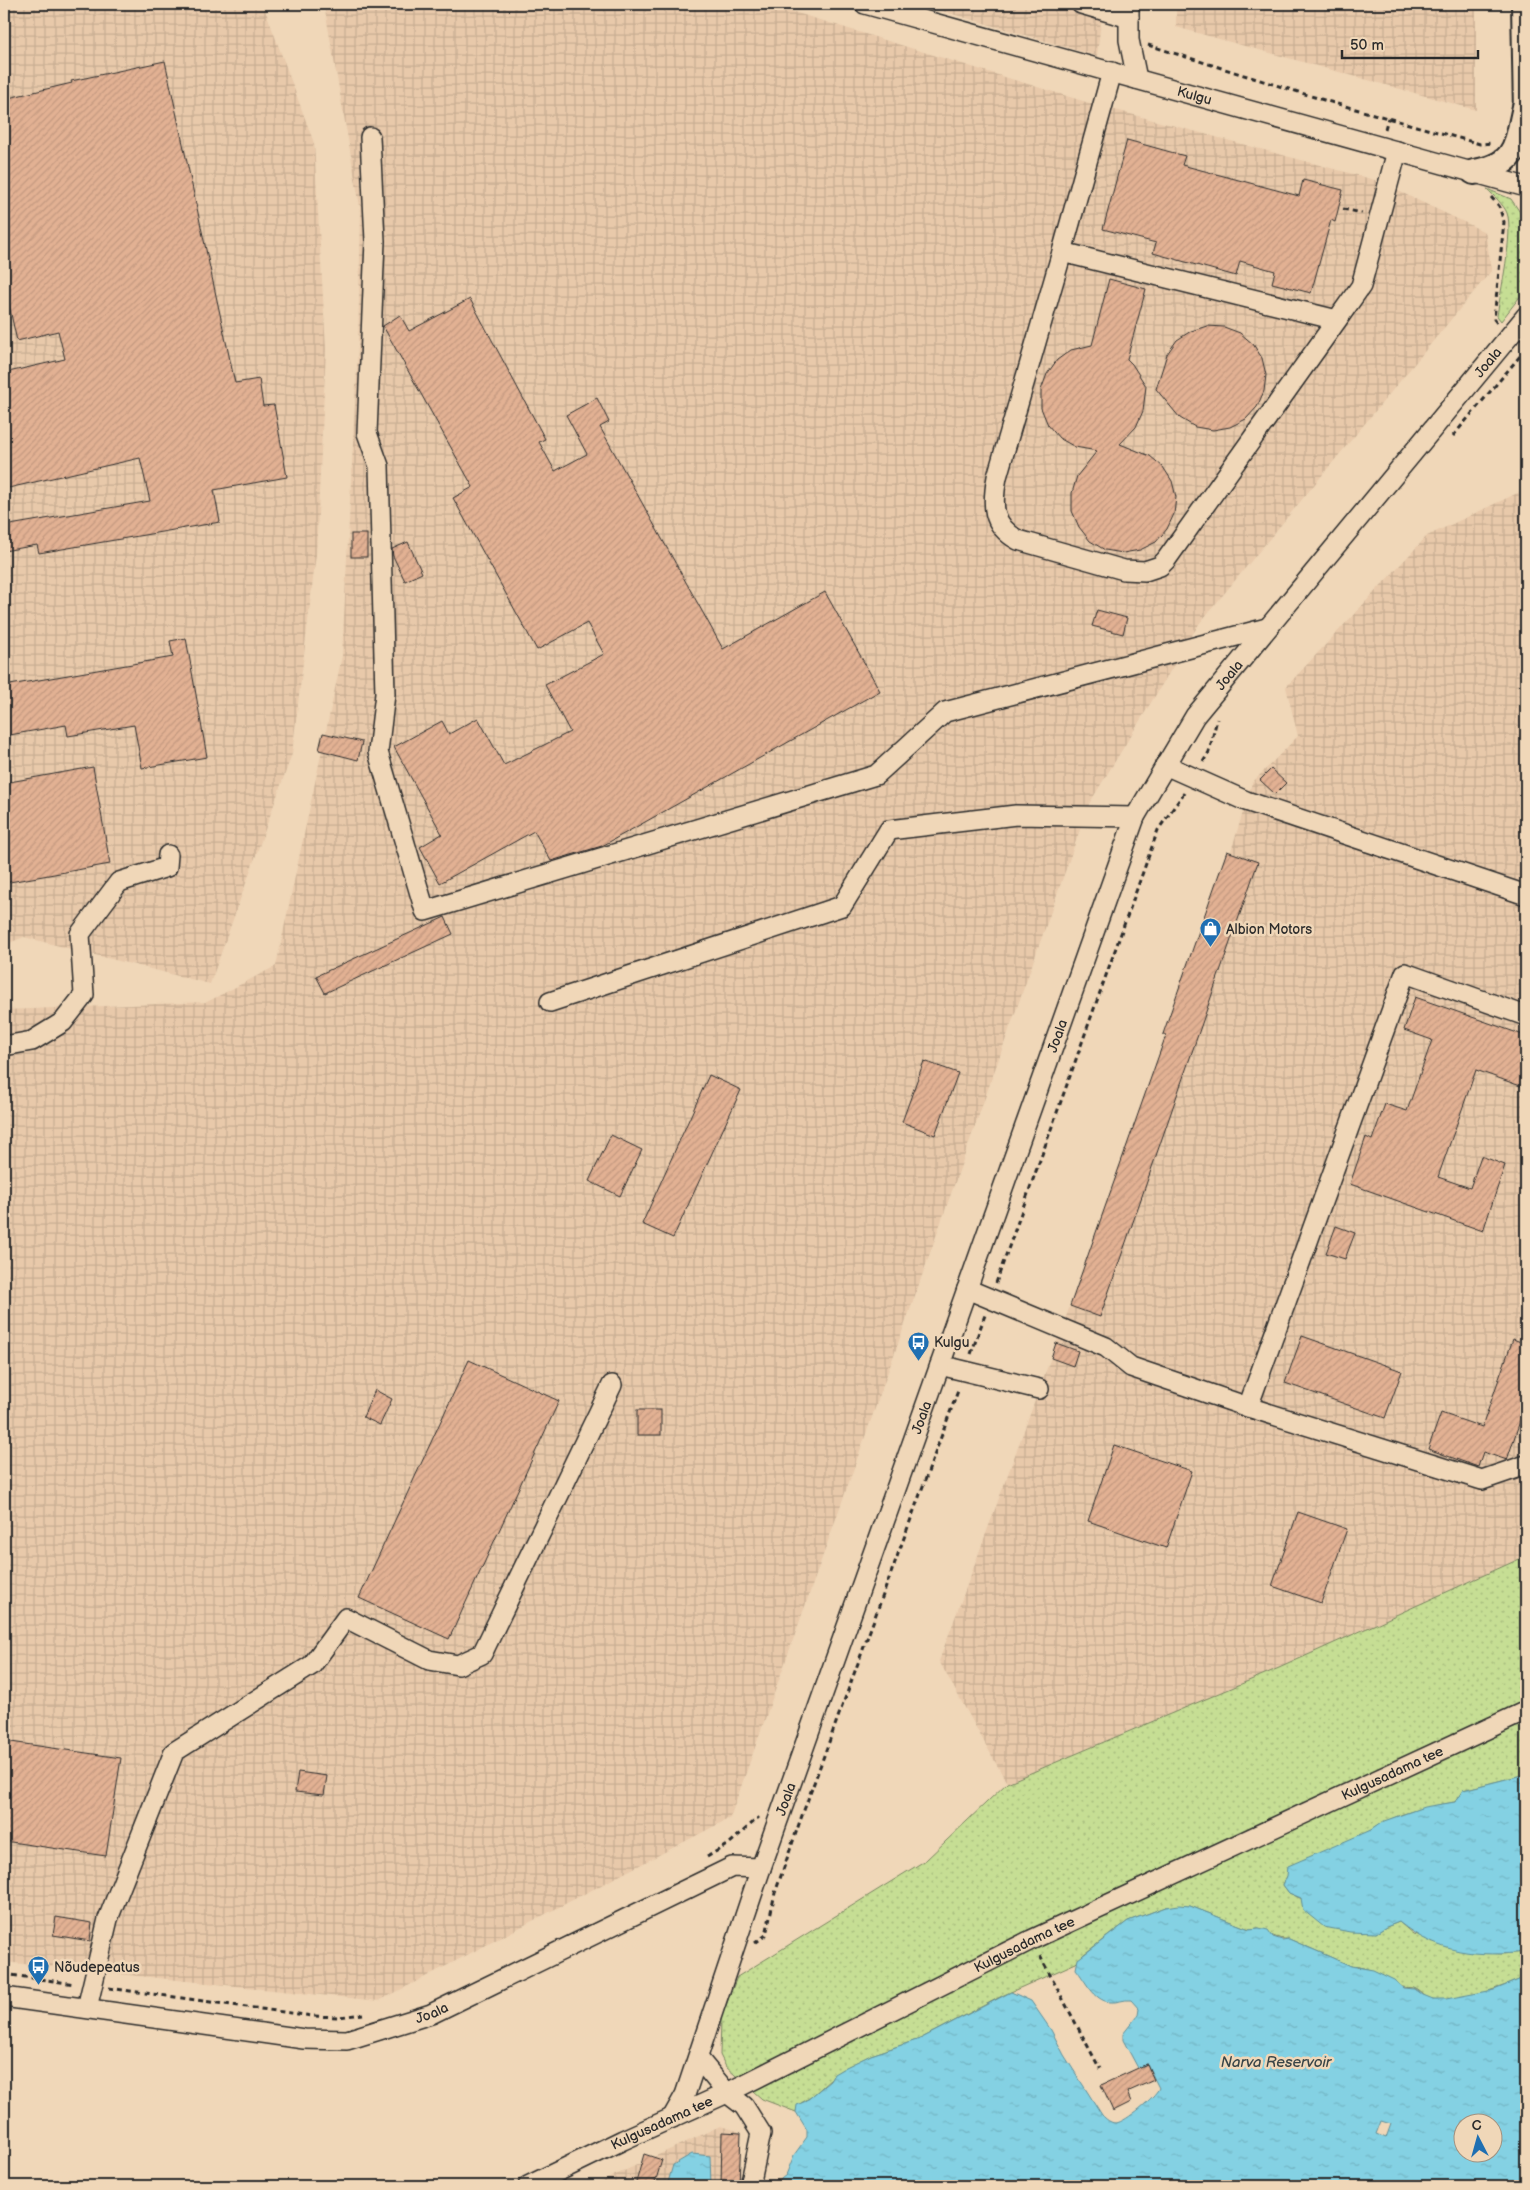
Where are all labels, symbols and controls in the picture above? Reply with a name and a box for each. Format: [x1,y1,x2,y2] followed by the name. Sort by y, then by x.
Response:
[1342,28,1479,60] scale bar
[1350,36,1384,55] text: 50 m
[1175,83,1214,109] street label: Kulgu
[1471,344,1506,381] street label: Joala
[1212,657,1247,694] street label: Joala
[1198,917,1222,948] shop icon: Albion Motors
[1226,921,1312,938] place label: Albion Motors
[1044,1017,1071,1055] street label: Joala
[906,1330,930,1361] bus stop icon: Kulgu
[934,1334,969,1351] place label: Kulgu
[908,1399,935,1436] street label: Joala
[1339,1743,1446,1804] street label: Kulgusadama tee
[772,1780,800,1818] street label: Joala
[971,1913,1077,1976] street label: Kulgusadama tee
[26,1955,50,1986] bus stop icon: Nõudepeatus
[54,1959,140,1976] place label: Nõudepeatus
[414,1999,451,2027] street label: Joala
[1221,2053,1333,2072] water label: Narva Reservoir
[608,2093,716,2154] street label: Kulgusadama tee
[1452,2112,1502,2162] north arrow
[1471,2117,1483,2135] text: С

